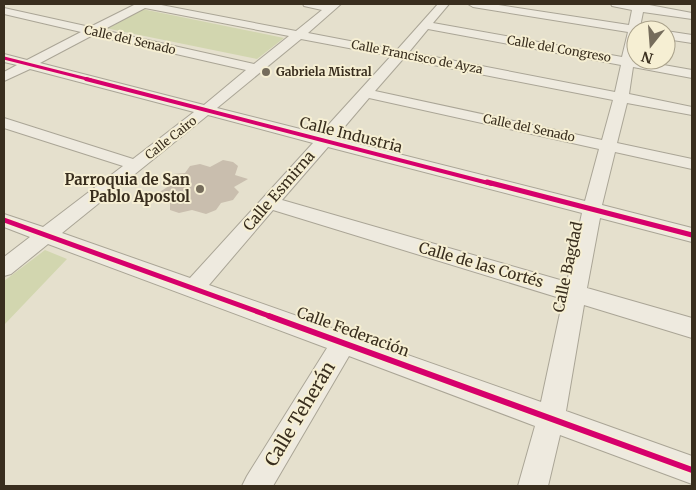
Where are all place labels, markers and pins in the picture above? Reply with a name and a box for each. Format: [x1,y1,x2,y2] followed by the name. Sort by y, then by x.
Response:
[276,64,372,79] place label: Gabriela Mistral
[260,66,272,78] marker: Gabriela Mistral
[65,170,190,206] place label: Parroquia de San Pablo Apostol
[194,183,206,195] marker: Parroquia de San Pablo Apostol

